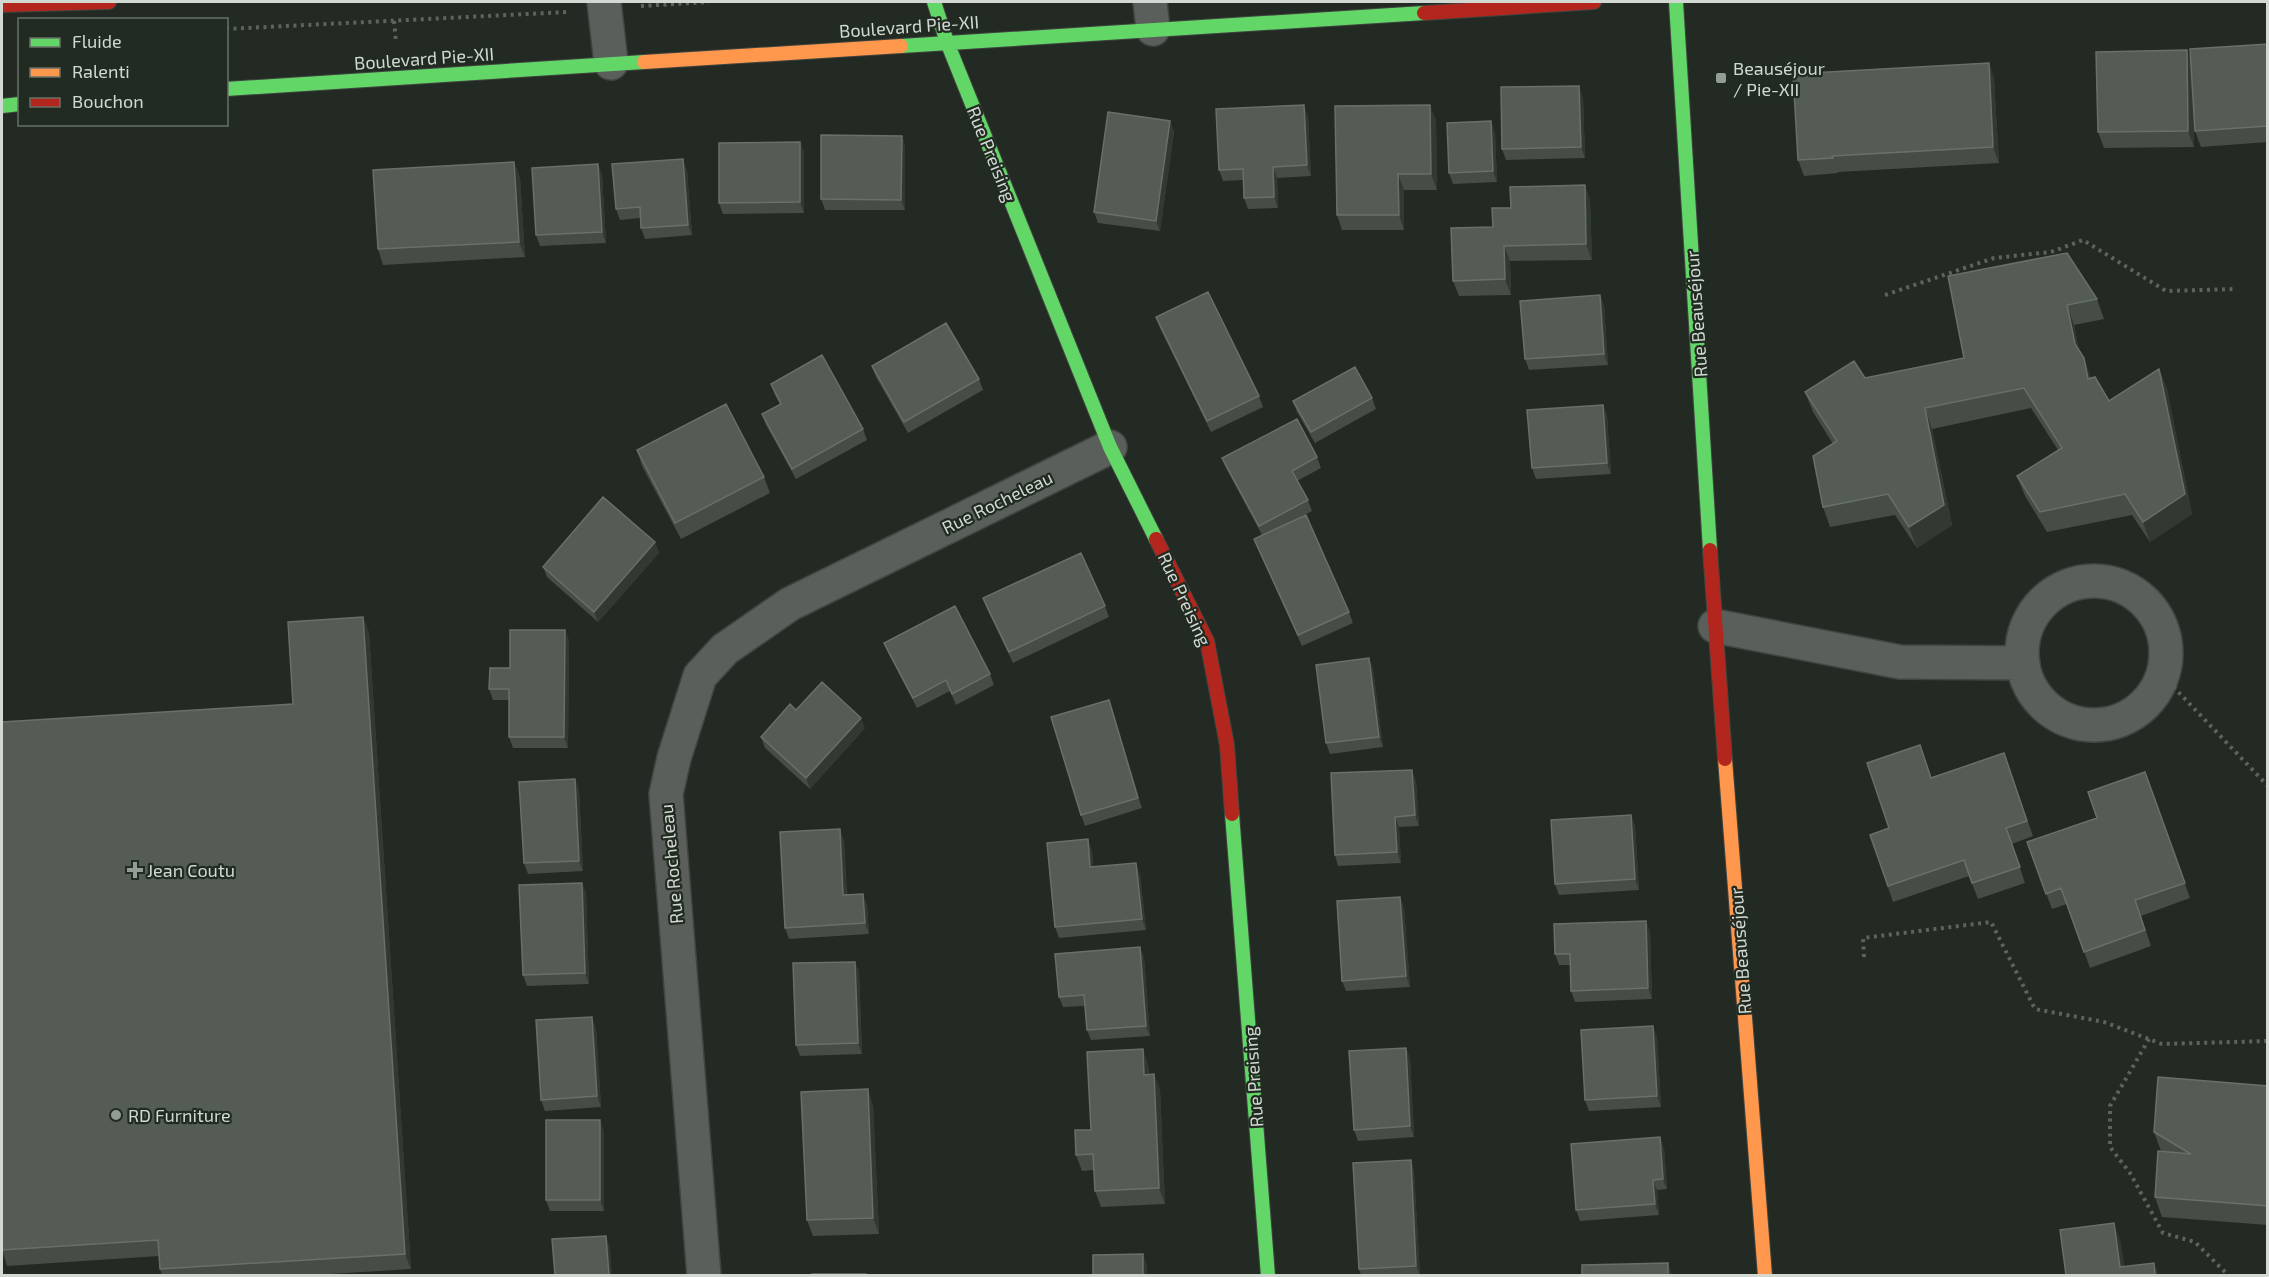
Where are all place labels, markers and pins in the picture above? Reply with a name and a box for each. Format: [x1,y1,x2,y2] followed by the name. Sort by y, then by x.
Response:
[1733,57,1825,100] place label: Beauséjour / Pie-XII
[1714,71,1728,85] marker: Beauséjour / Pie-XII
[147,859,235,881] place label: Jean Coutu
[128,863,142,877] marker: Jean Coutu
[128,1104,231,1126] place label: RD Furniture
[109,1108,123,1122] marker: RD Furniture

